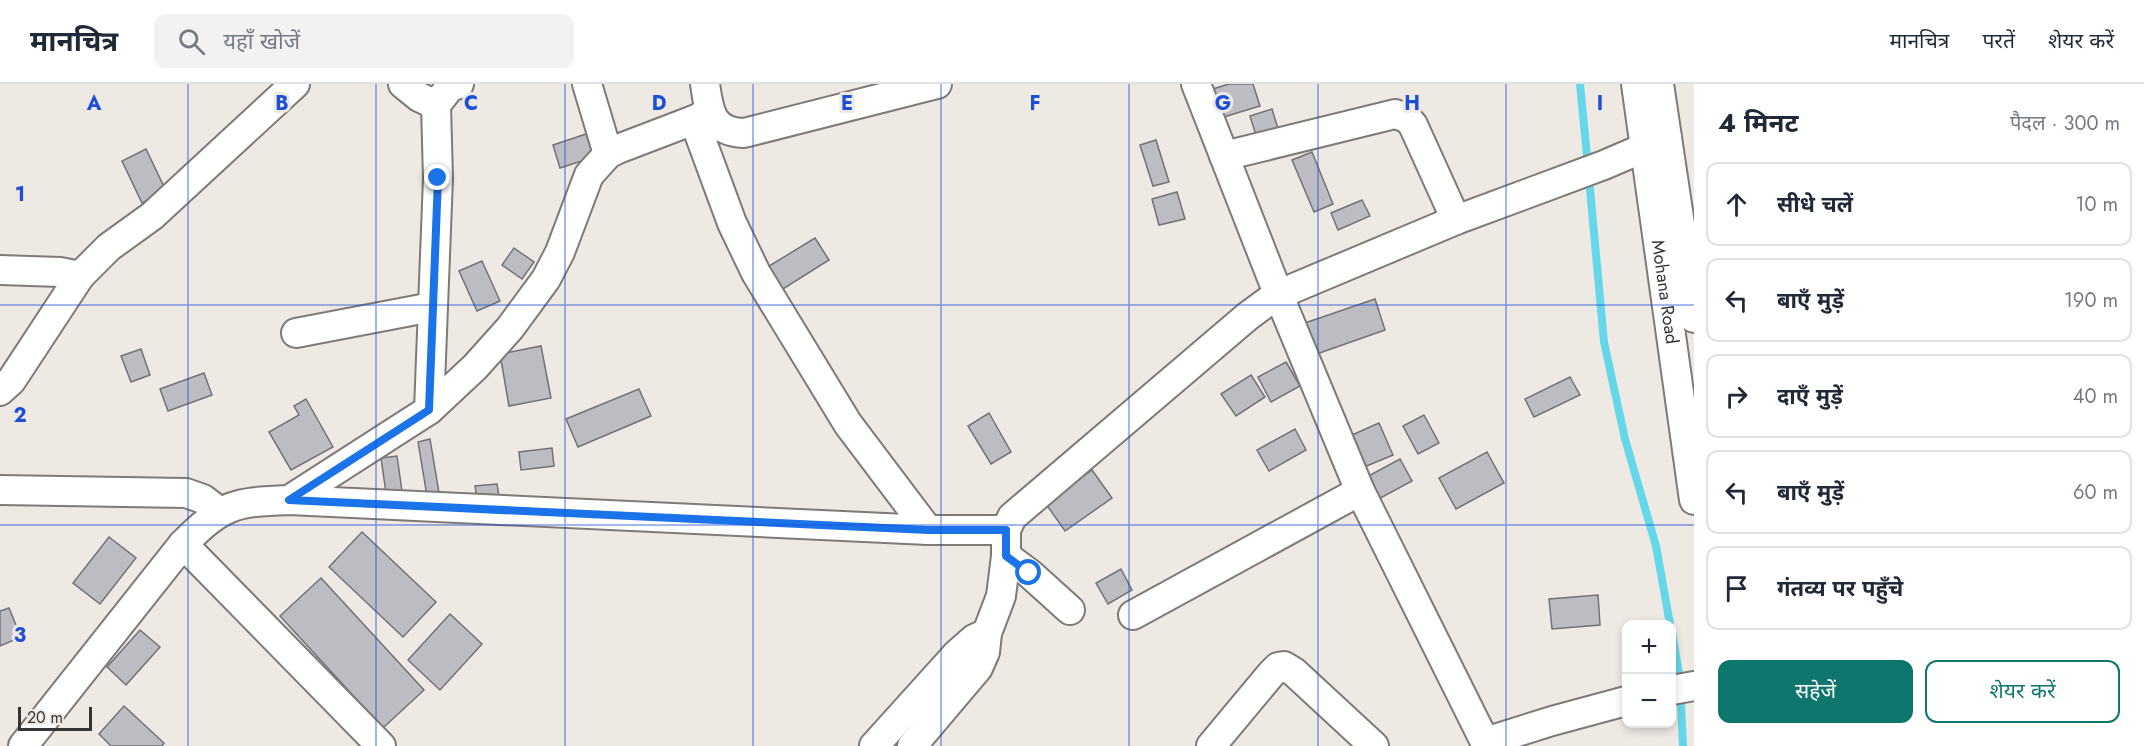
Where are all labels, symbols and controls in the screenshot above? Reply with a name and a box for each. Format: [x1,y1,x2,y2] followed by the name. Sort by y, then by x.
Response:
[154,14,574,68] search box
[30,21,118,62] text: मानचित्र
[175,25,208,58] icon: search
[223,25,300,57] text: यहाँ खोजें
[1889,26,1949,56] text: मानचित्र
[1982,26,2015,56] text: परतें
[2048,26,2114,56] text: शेयर करें
[86,89,102,118] text: A
[275,89,289,118] text: B
[464,89,478,118] text: C
[652,89,666,118] text: D
[841,89,853,118] text: E
[1029,89,1041,118] text: F
[1215,89,1231,118] text: G
[1404,89,1420,118] text: H
[1597,89,1603,118] text: I
[1718,104,1799,142] text: 4 मिनट
[2010,109,2120,138] text: पैदल · 300 m
[424,164,450,190] route end
[15,180,25,209] text: 1
[1720,188,1753,221] icon: ahead
[1777,188,1853,220] text: सीधे चलें
[2075,190,2118,219] text: 10 m
[1645,238,1685,346] street label: Mohana Road
[1720,284,1753,317] icon: left
[1777,284,1844,316] text: बाएँ मुड़ें
[2064,286,2118,315] text: 190 m
[1720,380,1753,413] icon: right
[1777,380,1843,412] text: दाएँ मुड़ें
[2073,382,2118,411] text: 40 m
[13,401,27,430] text: 2
[1720,476,1753,509] icon: left
[1777,476,1844,508] text: बाएँ मुड़ें
[2073,478,2118,507] text: 60 m
[1015,559,1041,585] route start
[1720,572,1753,605] icon: arrive
[1777,572,1903,604] text: गंतव्य पर पहुँचे
[1622,620,1676,728] map controls
[1622,620,1676,674] button: +
[14,621,26,650] text: 3
[1718,660,1913,723] button: सहेजें
[1925,660,2120,723] button: शेयर करें
[1622,674,1676,728] button: −
[18,704,92,732] scale bar
[27,706,63,729] text: 20 m

